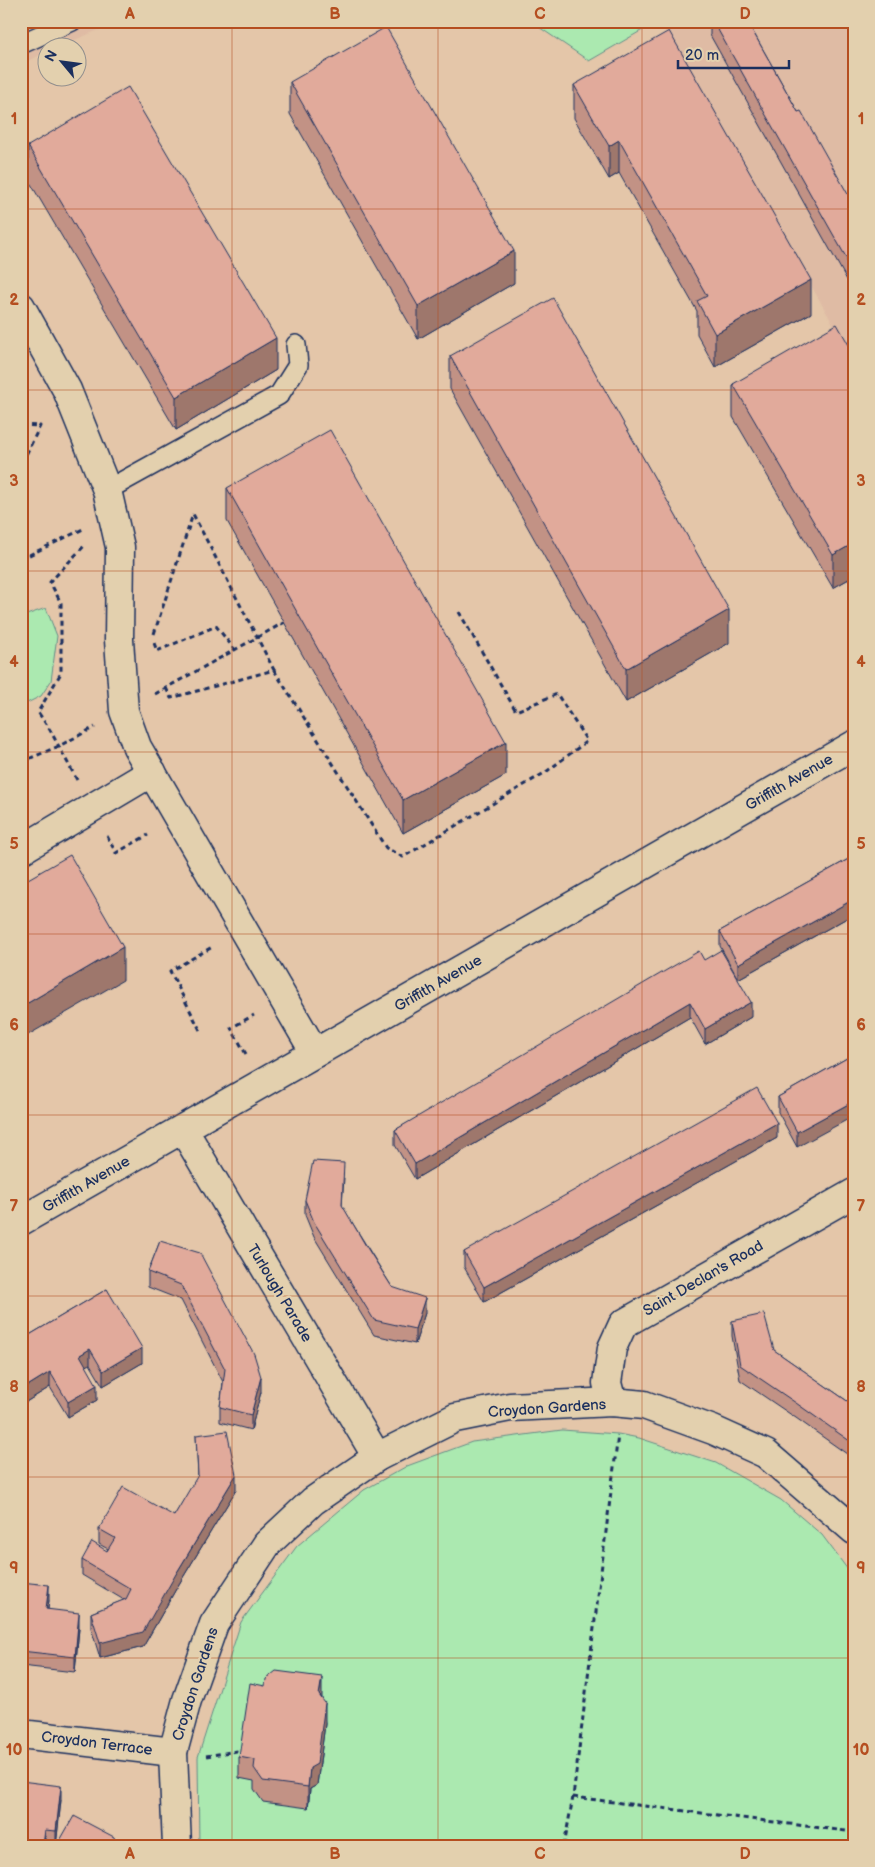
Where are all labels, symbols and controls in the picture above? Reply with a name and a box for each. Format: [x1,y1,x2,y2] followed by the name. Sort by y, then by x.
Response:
[124,5,135,24] text: A
[329,5,341,24] text: B
[534,5,546,24] text: C
[739,5,751,24] text: D
[38,38,88,88] north arrow
[678,38,789,70] scale bar
[685,46,719,65] text: 20 m
[41,47,61,65] text: N
[11,110,17,129] text: 1
[858,110,864,129] text: 1
[9,291,19,310] text: 2
[856,291,866,310] text: 2
[9,472,19,491] text: 3
[856,472,866,491] text: 3
[9,653,19,672] text: 4
[856,653,866,672] text: 4
[742,750,837,815] street label: Griffith Avenue
[9,835,19,854] text: 5
[856,835,866,854] text: 5
[391,951,486,1016] street label: Griffith Avenue
[9,1016,19,1035] text: 6
[856,1016,866,1035] text: 6
[39,1152,134,1217] street label: Griffith Avenue
[10,1197,19,1216] text: 7
[857,1197,866,1216] text: 7
[640,1236,767,1321] street label: Saint Declan's Road
[243,1241,316,1346] street label: Turlough Parade
[9,1378,19,1397] text: 8
[856,1378,866,1397] text: 8
[487,1395,607,1422] street label: Croydon Gardens
[9,1559,19,1578] text: 9
[856,1559,866,1578] text: 9
[168,1624,223,1743] street label: Croydon Gardens
[40,1727,154,1760] street label: Croydon Terrace
[6,1741,22,1760] text: 10
[853,1741,869,1760] text: 10
[124,1845,135,1864] text: A
[329,1845,341,1864] text: B
[534,1845,546,1864] text: C
[739,1845,751,1864] text: D

